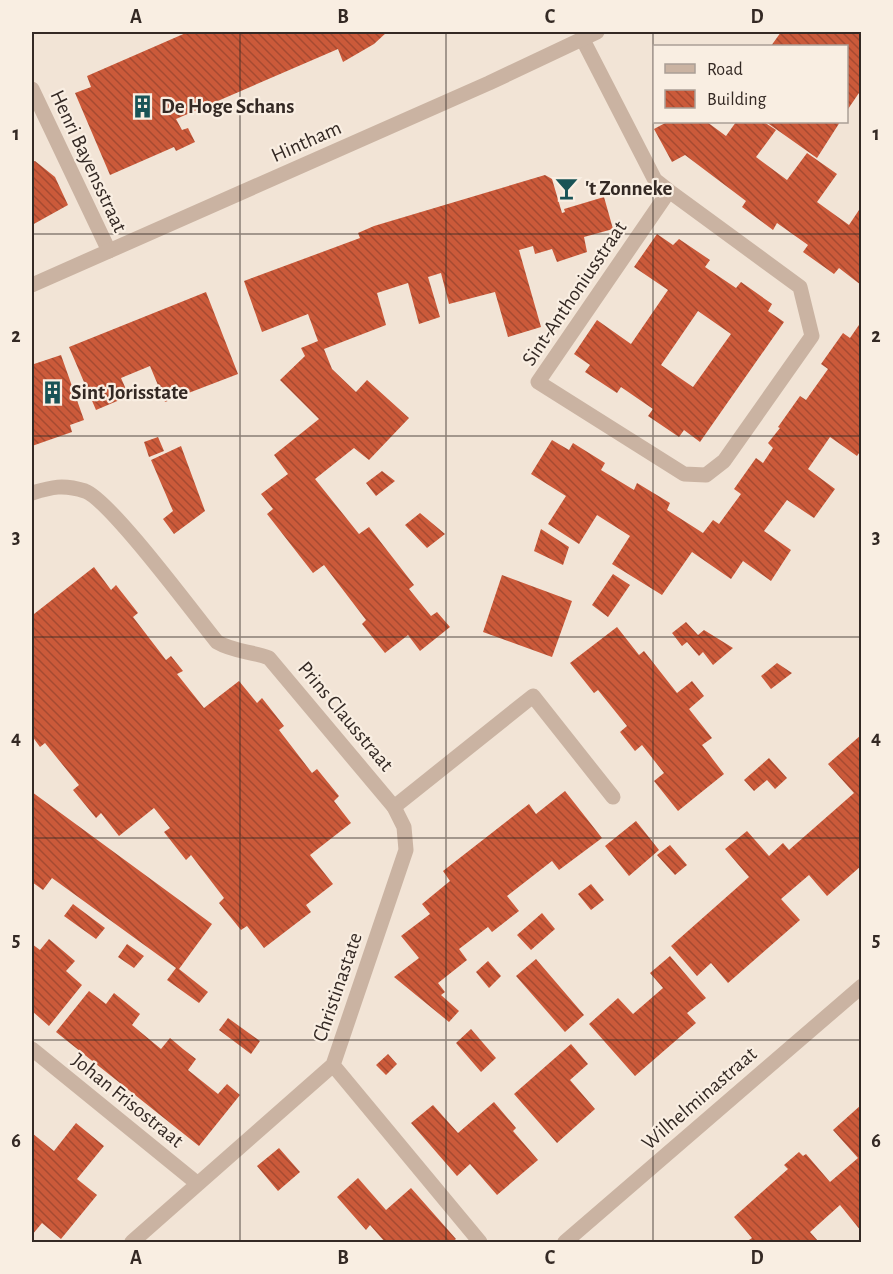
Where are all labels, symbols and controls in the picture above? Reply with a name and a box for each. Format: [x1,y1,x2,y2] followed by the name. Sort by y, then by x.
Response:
[130,7,142,27] text: A
[337,7,349,27] text: B
[545,7,556,27] text: C
[750,7,764,27] text: D
[653,45,848,123] legend
[707,61,743,79] text: Road
[46,87,131,236] street label: Henri Bayensstraat
[707,91,767,109] text: Building
[130,93,156,119] building icon: De Hoge Schans
[161,96,294,117] place label: De Hoge Schans
[268,117,344,166] street label: Hintham
[12,124,20,144] text: 1
[872,124,880,144] text: 1
[554,175,580,201] bar icon: 't Zonneke
[585,178,673,199] place label: 't Zonneke
[518,217,631,369] street label: Sint-Anthoniusstraat
[11,326,21,346] text: 2
[871,326,881,346] text: 2
[40,379,66,405] building icon: Sint Jorisstate
[71,382,188,403] place label: Sint Jorisstate
[12,527,20,547] text: 3
[872,527,880,547] text: 3
[294,657,398,775] street label: Prins Clausstraat
[11,728,21,748] text: 4
[871,728,881,748] text: 4
[12,930,20,950] text: 5
[309,930,366,1044] street label: Christinastate
[872,930,880,950] text: 5
[638,1043,761,1154] street label: Wilhelminastraat
[68,1049,188,1152] street label: Johan Frisostraat
[11,1131,21,1151] text: 6
[871,1131,881,1151] text: 6
[130,1248,142,1268] text: A
[337,1248,349,1268] text: B
[545,1248,556,1268] text: C
[750,1248,764,1268] text: D

